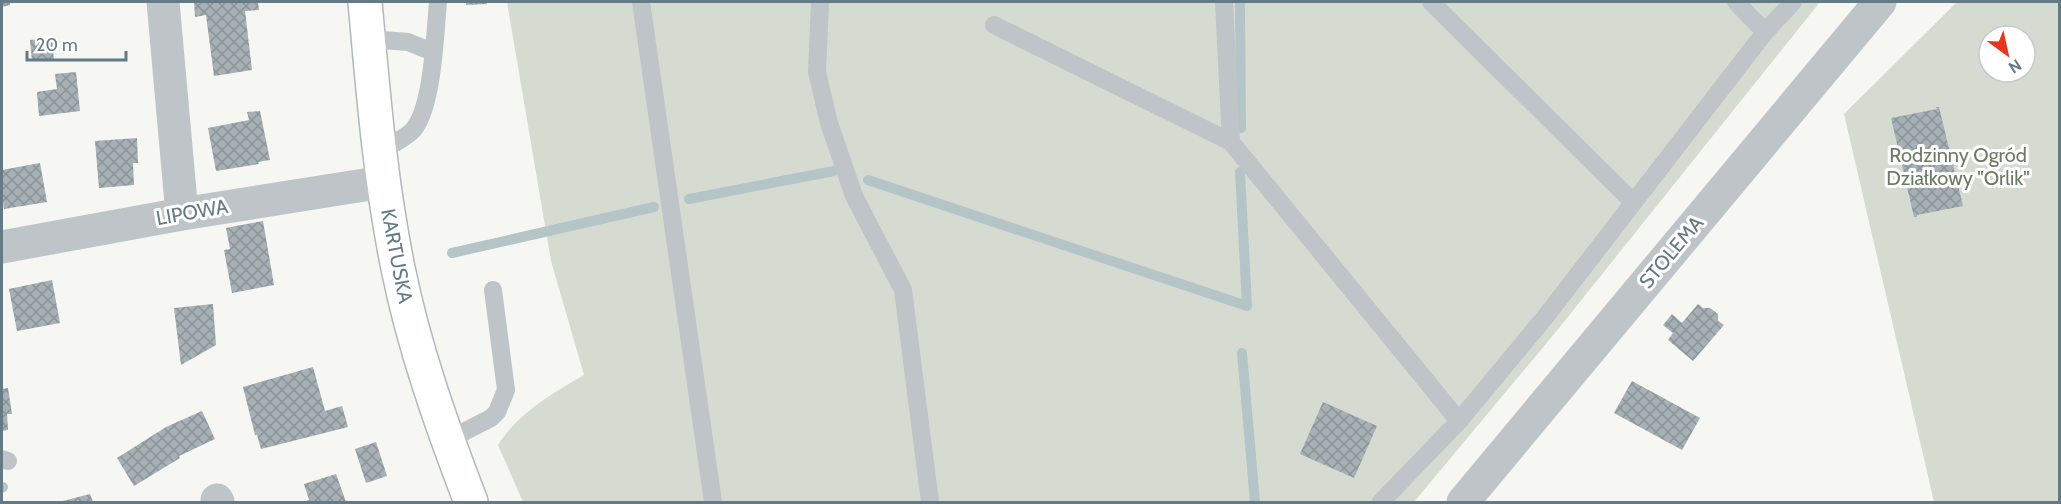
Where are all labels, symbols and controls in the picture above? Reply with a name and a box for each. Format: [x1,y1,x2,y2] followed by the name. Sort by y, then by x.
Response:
[27,24,126,62] scale bar
[1977,24,2037,84] north arrow
[36,34,78,56] text: 20 m
[2005,55,2025,77] text: N
[1886,143,2030,190] park label: Rodzinny Ogród Działkowy "Orlik"
[154,194,230,230] street label: LIPOWA
[376,207,418,306] street label: KARTUSKA
[1634,210,1709,293] street label: STOLEMA

